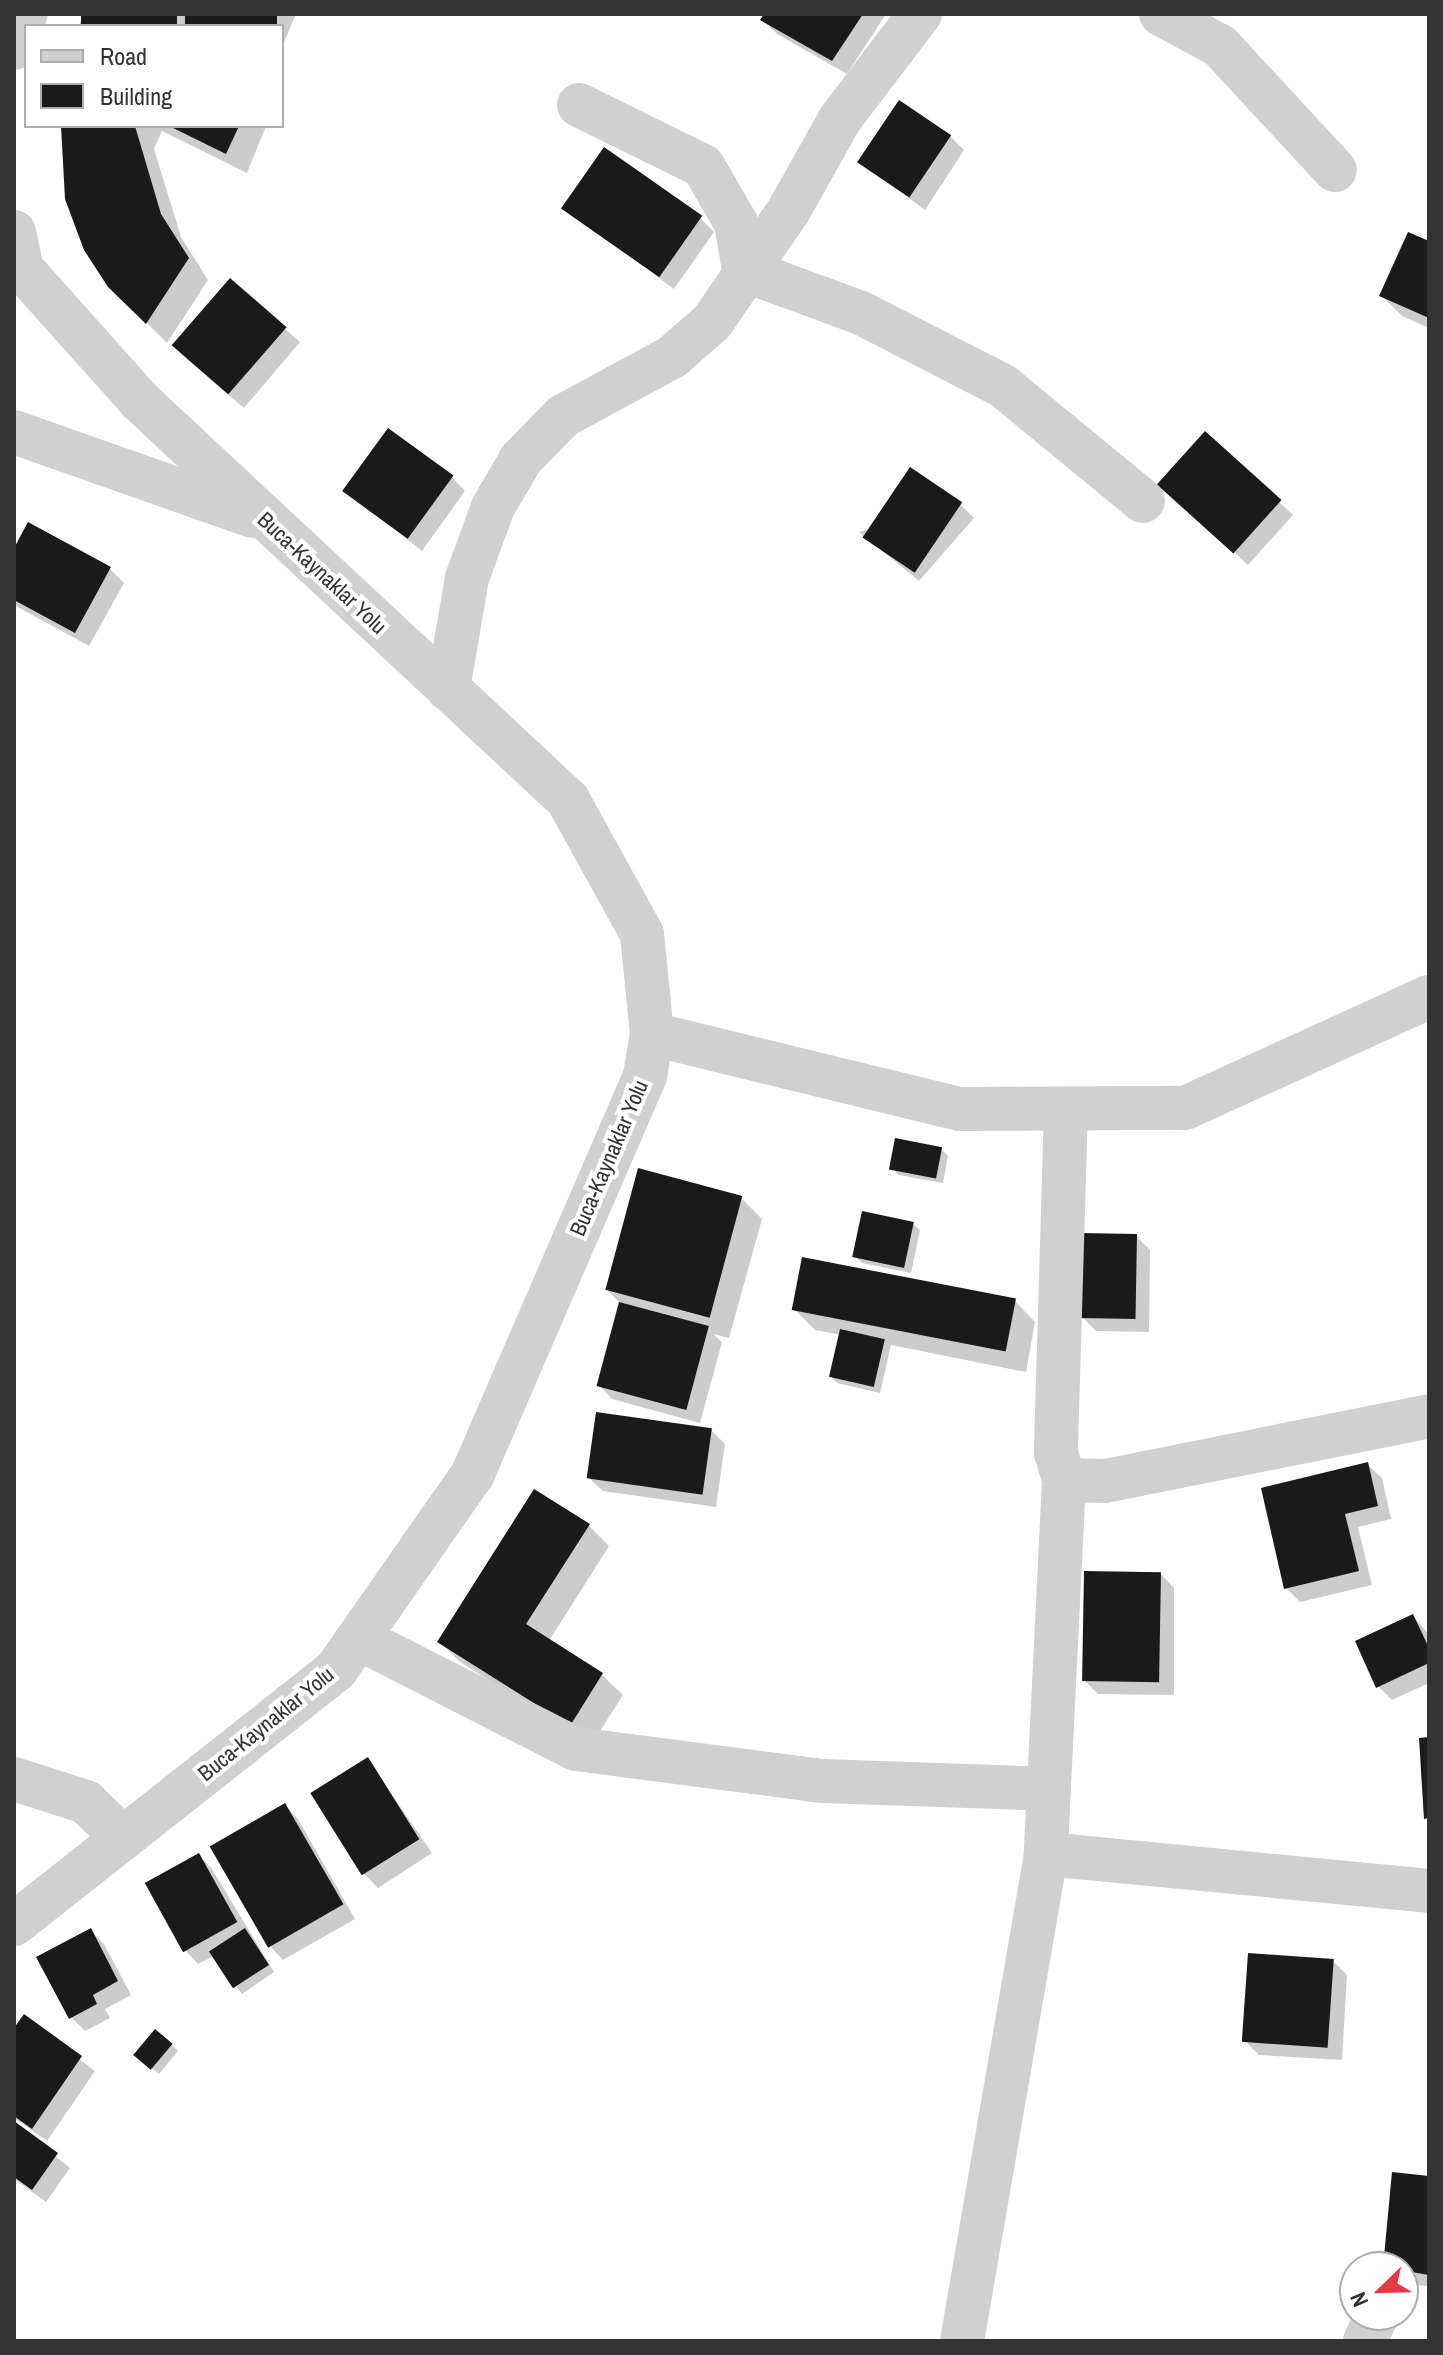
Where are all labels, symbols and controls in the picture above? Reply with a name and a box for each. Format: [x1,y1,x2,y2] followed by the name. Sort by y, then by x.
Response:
[24,24,284,128] legend
[100,40,147,72] text: Road
[100,80,172,112] text: Building
[252,506,392,640] street label: Buca-Kaynaklar Yolu
[564,1076,654,1240] street label: Buca-Kaynaklar Yolu
[193,1661,339,1787] street label: Buca-Kaynaklar Yolu
[1339,2251,1419,2331] north arrow
[1342,2288,1375,2311] text: N

